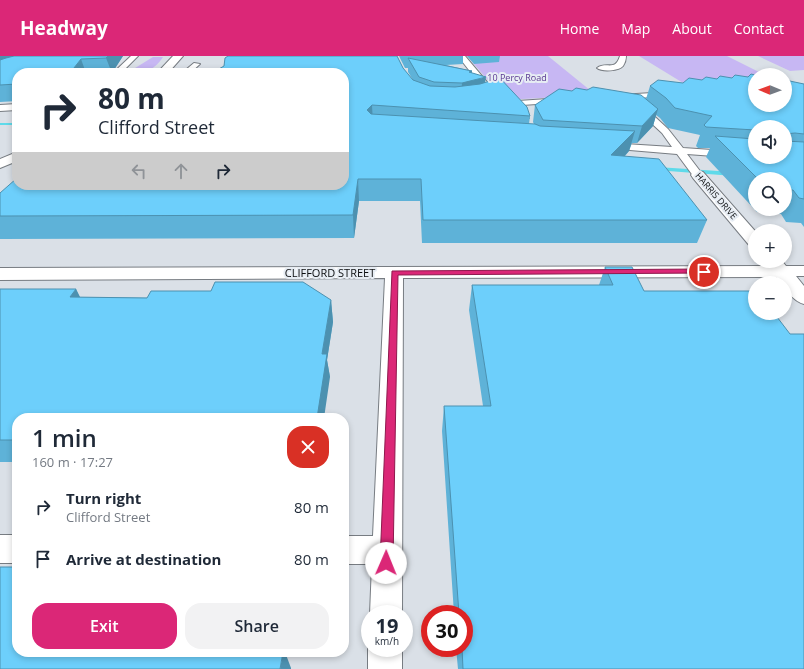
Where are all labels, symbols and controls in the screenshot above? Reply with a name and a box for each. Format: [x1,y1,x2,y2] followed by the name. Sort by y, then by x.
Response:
[20,15,108,41] text: Headway
[560,19,599,38] text: Home
[621,19,650,38] text: Map
[672,19,712,38] text: About
[734,19,784,38] text: Contact
[748,68,792,112] north arrow
[748,68,792,320] map controls
[487,71,547,84] park label: 10 Percy Road
[98,79,165,117] text: 80 m
[32,84,84,136] icon: right
[98,115,215,139] text: Clifford Street
[748,120,792,164] button: sound
[128,160,150,182] icon: left
[170,160,192,182] icon: ahead
[212,160,234,182] icon: right
[692,169,740,222] street label: HARRIS DRIVE
[748,172,792,216] button: search
[748,224,792,268] button: +
[687,255,721,289] pin
[693,261,715,283] icon: arrive
[285,265,375,280] street label: CLIFFORD STREET
[748,276,792,320] button: −
[32,421,97,454] text: 1 min
[287,426,329,468] button: close
[32,453,113,471] text: 160 m · 17:27
[66,488,141,508] text: Turn right
[32,496,54,518] icon: right
[294,497,329,517] text: 80 m
[66,508,150,526] text: Clifford Street
[365,542,407,584] position arrow
[32,548,54,570] icon: arrive
[66,549,221,569] text: Arrive at destination
[294,549,329,569] text: 80 m
[32,603,177,649] button: Exit
[185,603,329,649] button: Share
[421,605,473,657] speed limit sign: 30
[376,612,398,639] text: 19
[375,634,399,648] text: km/h

